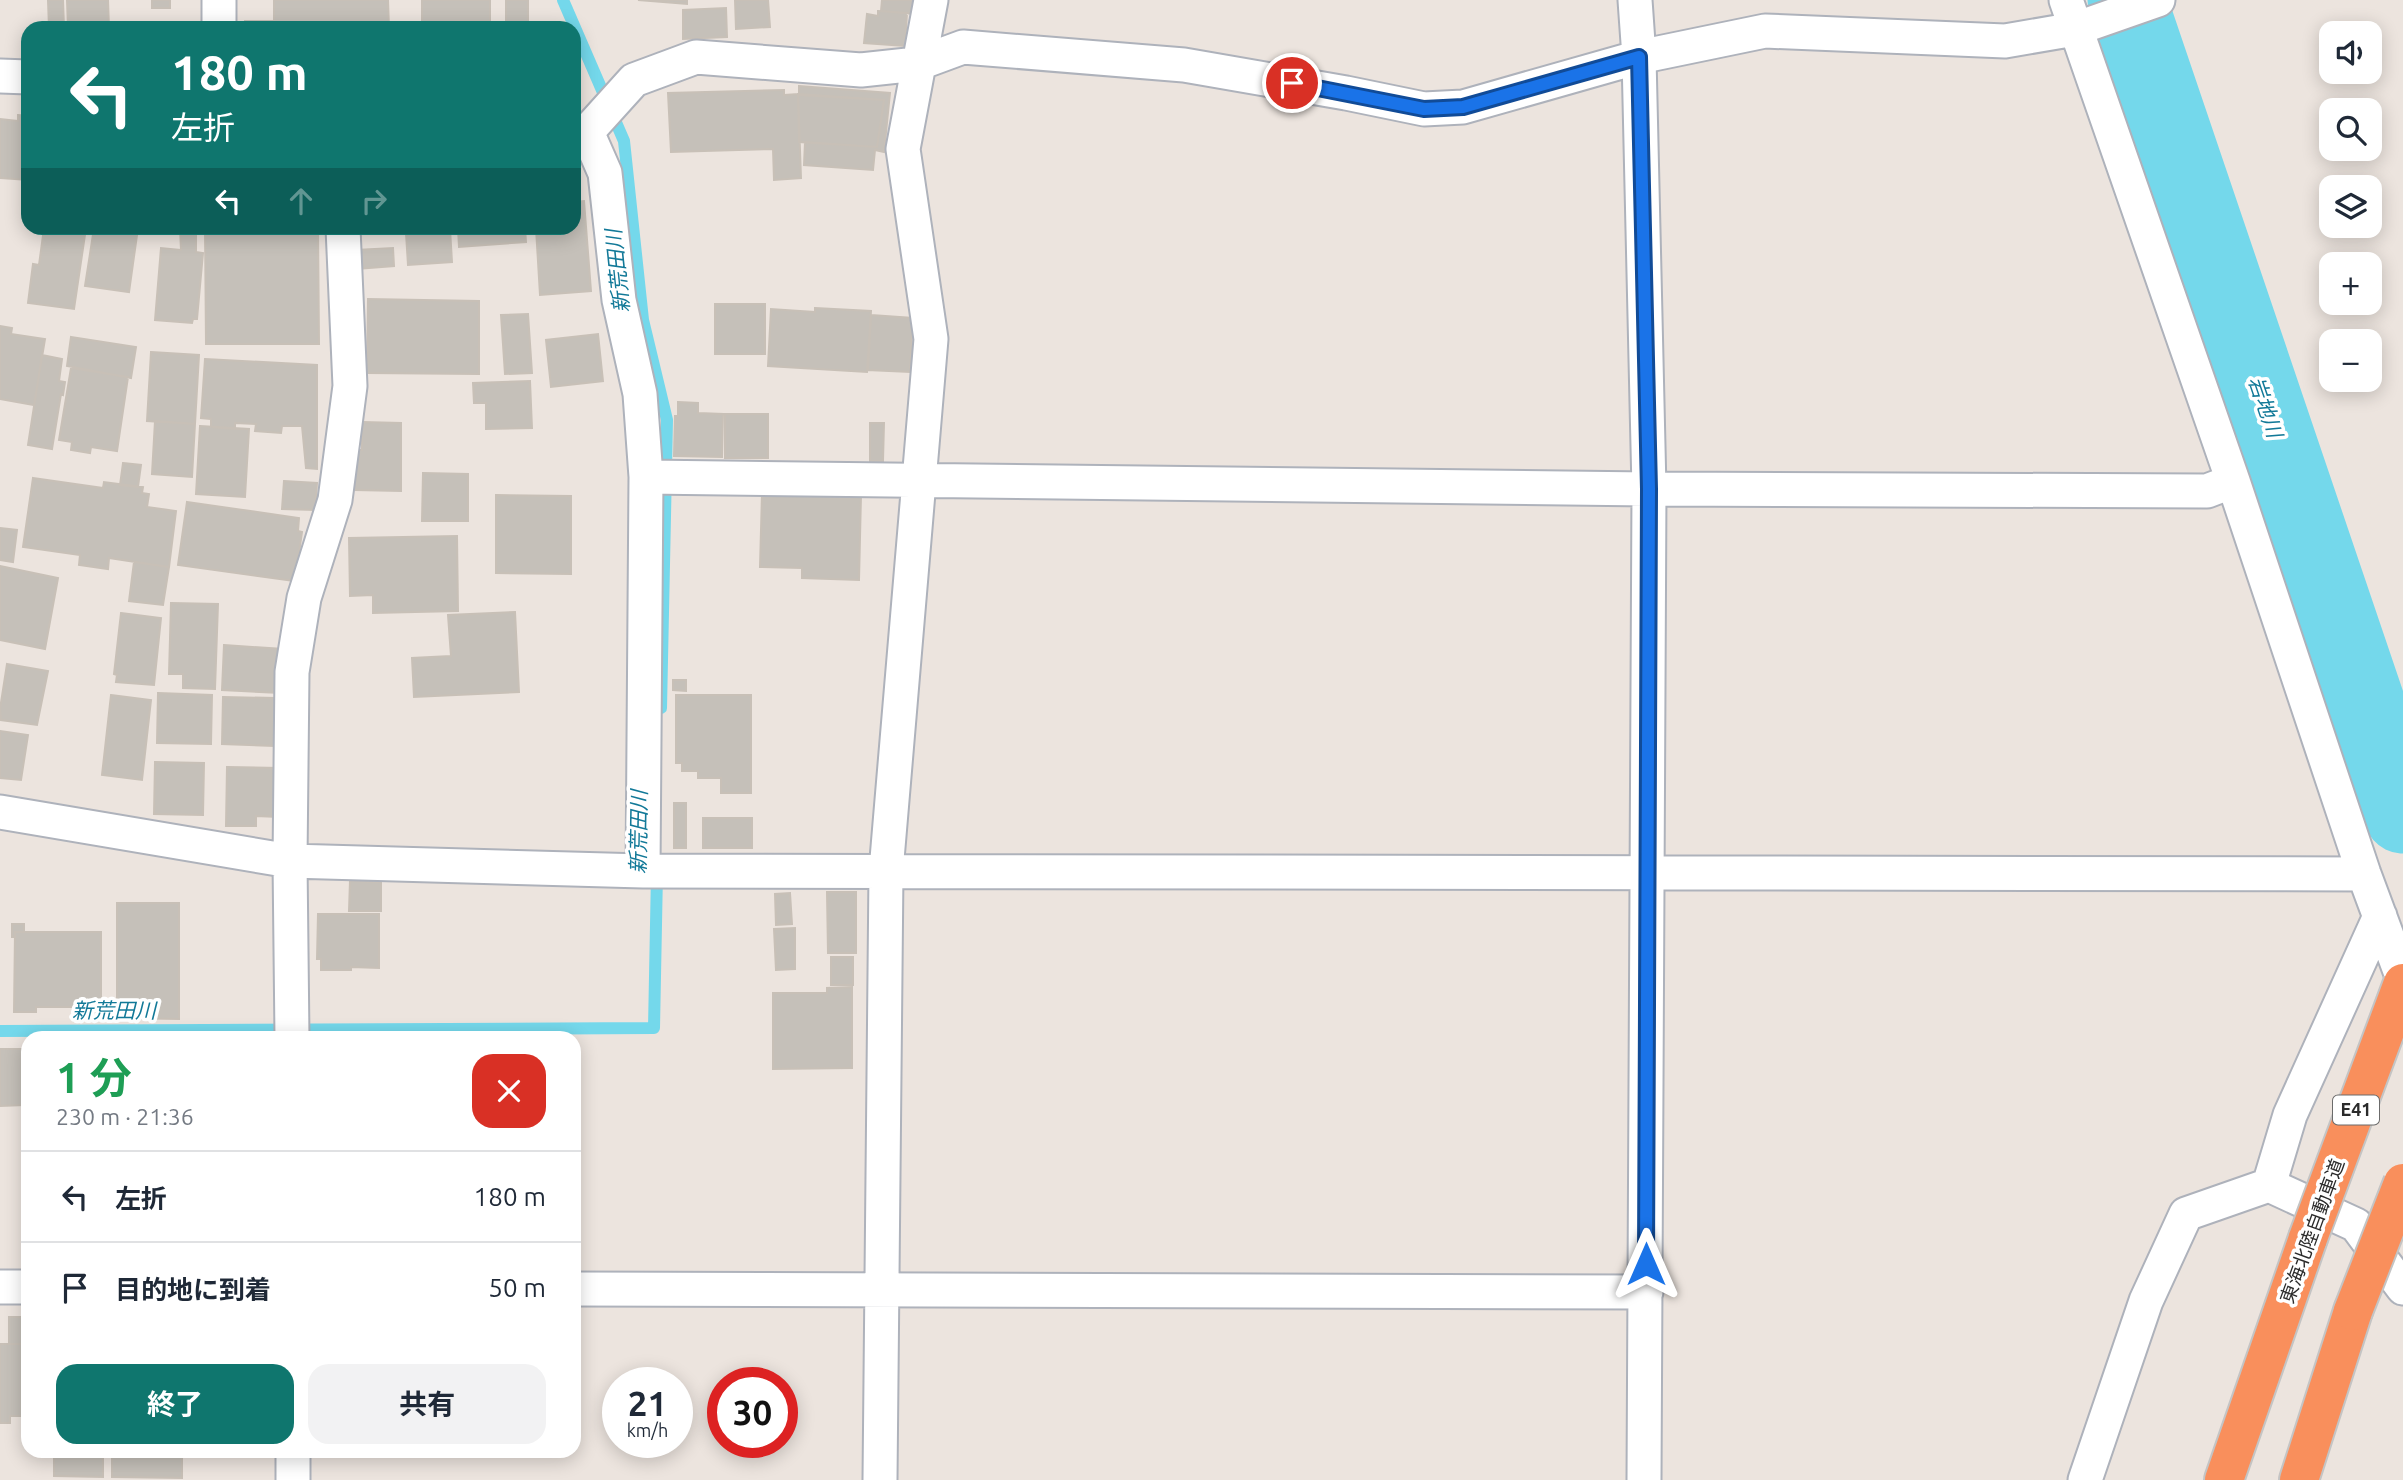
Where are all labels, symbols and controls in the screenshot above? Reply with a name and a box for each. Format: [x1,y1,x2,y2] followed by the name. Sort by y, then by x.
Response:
[2319,21,2382,392] map controls
[2319,21,2382,84] button: sound
[171,44,308,99] text: 180 m
[56,49,147,140] icon: left
[1262,53,1322,113] pin
[1273,64,1311,102] icon: arrive
[2319,98,2382,161] button: search
[171,109,235,145] text: 左折
[2319,175,2382,238] button: layers
[209,182,247,220] icon: left
[282,182,320,220] icon: ahead
[355,182,393,220] icon: right
[600,226,633,314] water label: 新荒田川
[2319,252,2382,315] button: +
[2319,329,2382,392] button: −
[2244,373,2288,442] water label: 岩地川
[625,788,651,874] water label: 新荒田川
[72,998,158,1022] water label: 新荒田川
[56,1054,132,1101] text: 1 分
[472,1054,546,1128] button: close
[2333,1096,2379,1125] road number: E41
[56,1104,194,1129] text: 230 m · 21:36
[2276,1156,2348,1306] street label: 東海北陸自動車道
[56,1178,94,1216] icon: left
[474,1182,546,1211] text: 180 m
[115,1184,167,1213] text: 左折
[1609,1227,1683,1301] position arrow
[56,1269,94,1307] icon: arrive
[488,1273,546,1302] text: 50 m
[115,1275,271,1304] text: 目的地に到着
[56,1364,294,1444] button: 終了
[308,1364,546,1444] button: 共有
[707,1367,798,1458] speed limit sign: 30
[628,1383,667,1423] text: 21
[627,1420,668,1440] text: km/h

